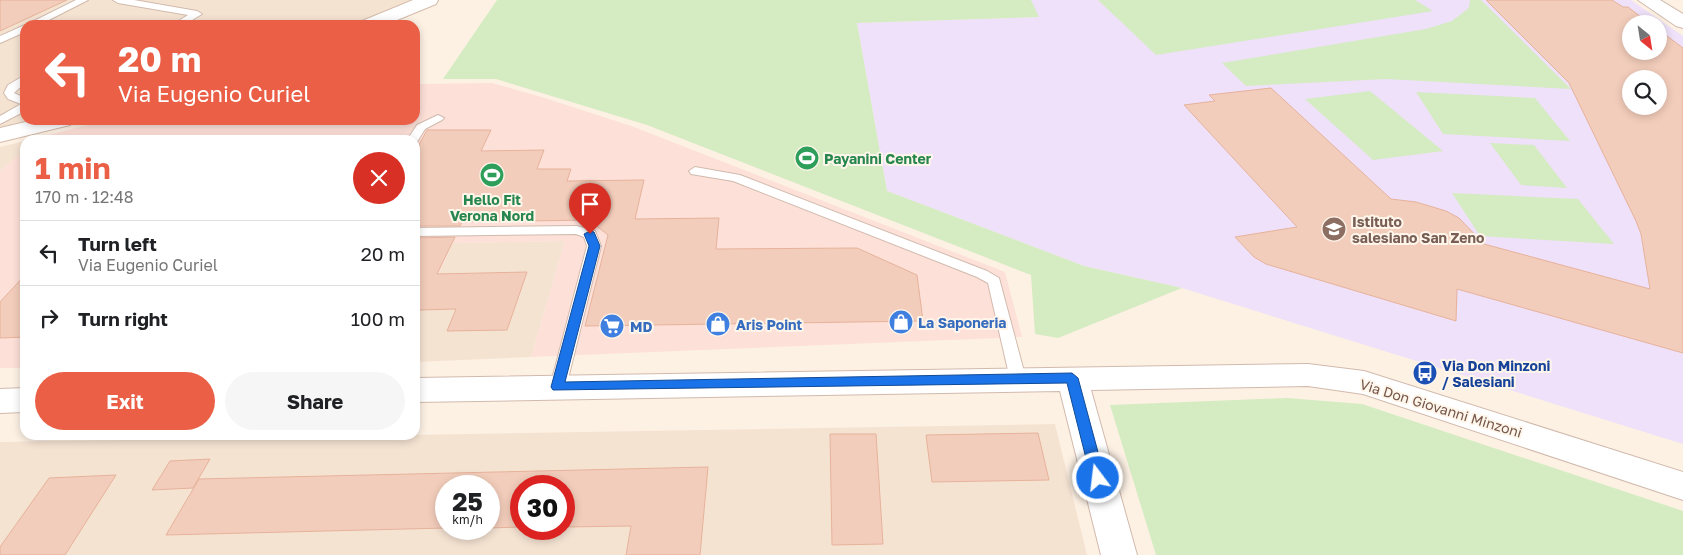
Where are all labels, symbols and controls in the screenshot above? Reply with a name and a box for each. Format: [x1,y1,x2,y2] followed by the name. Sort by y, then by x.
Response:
[1622,15,1668,60] north arrow
[1622,15,1667,115] map controls
[118,38,201,80] text: 20 m
[35,40,100,105] icon: left
[1622,70,1667,115] button: search
[118,80,310,107] text: Via Eugenio Curiel
[794,145,820,171] sports icon: Payanini Center
[35,150,111,186] text: 1 min
[824,150,932,167] place label: Payanini Center
[353,152,405,204] button: close
[479,162,505,188] sports icon: Hello Fit Verona Nord
[569,183,611,234] pin
[35,187,133,207] text: 170 m · 12:48
[576,190,604,218] icon: arrive
[450,191,534,224] place label: Hello Fit Verona Nord
[1352,213,1484,246] place label: Istituto salesiano San Zeno
[1321,216,1347,242] school or university icon: Istituto salesiano San Zeno
[78,232,157,255] text: Turn left
[35,239,63,267] icon: left
[361,242,405,265] text: 20 m
[78,255,218,275] text: Via Eugenio Curiel
[35,304,63,332] icon: right
[78,307,168,330] text: Turn right
[351,307,405,330] text: 100 m
[888,309,914,335] shop icon: La Saponeria
[705,311,731,337] shop icon: Aris Point
[599,313,625,339] supermarket icon: MD
[918,314,1006,331] place label: La Saponeria
[736,316,803,333] place label: Aris Point
[630,318,652,335] place label: MD
[1442,357,1550,390] place label: Via Don Minzoni / Salesiani
[1412,360,1438,386] bus stop icon: Via Don Minzoni / Salesiani
[35,372,215,430] button: Exit
[225,372,405,430] button: Share
[1358,375,1524,441] street label: Via Don Giovanni Minzoni
[1071,451,1123,503] position arrow
[510,475,575,540] speed limit sign: 30
[452,486,483,517] text: 25
[452,512,483,527] text: km/h

